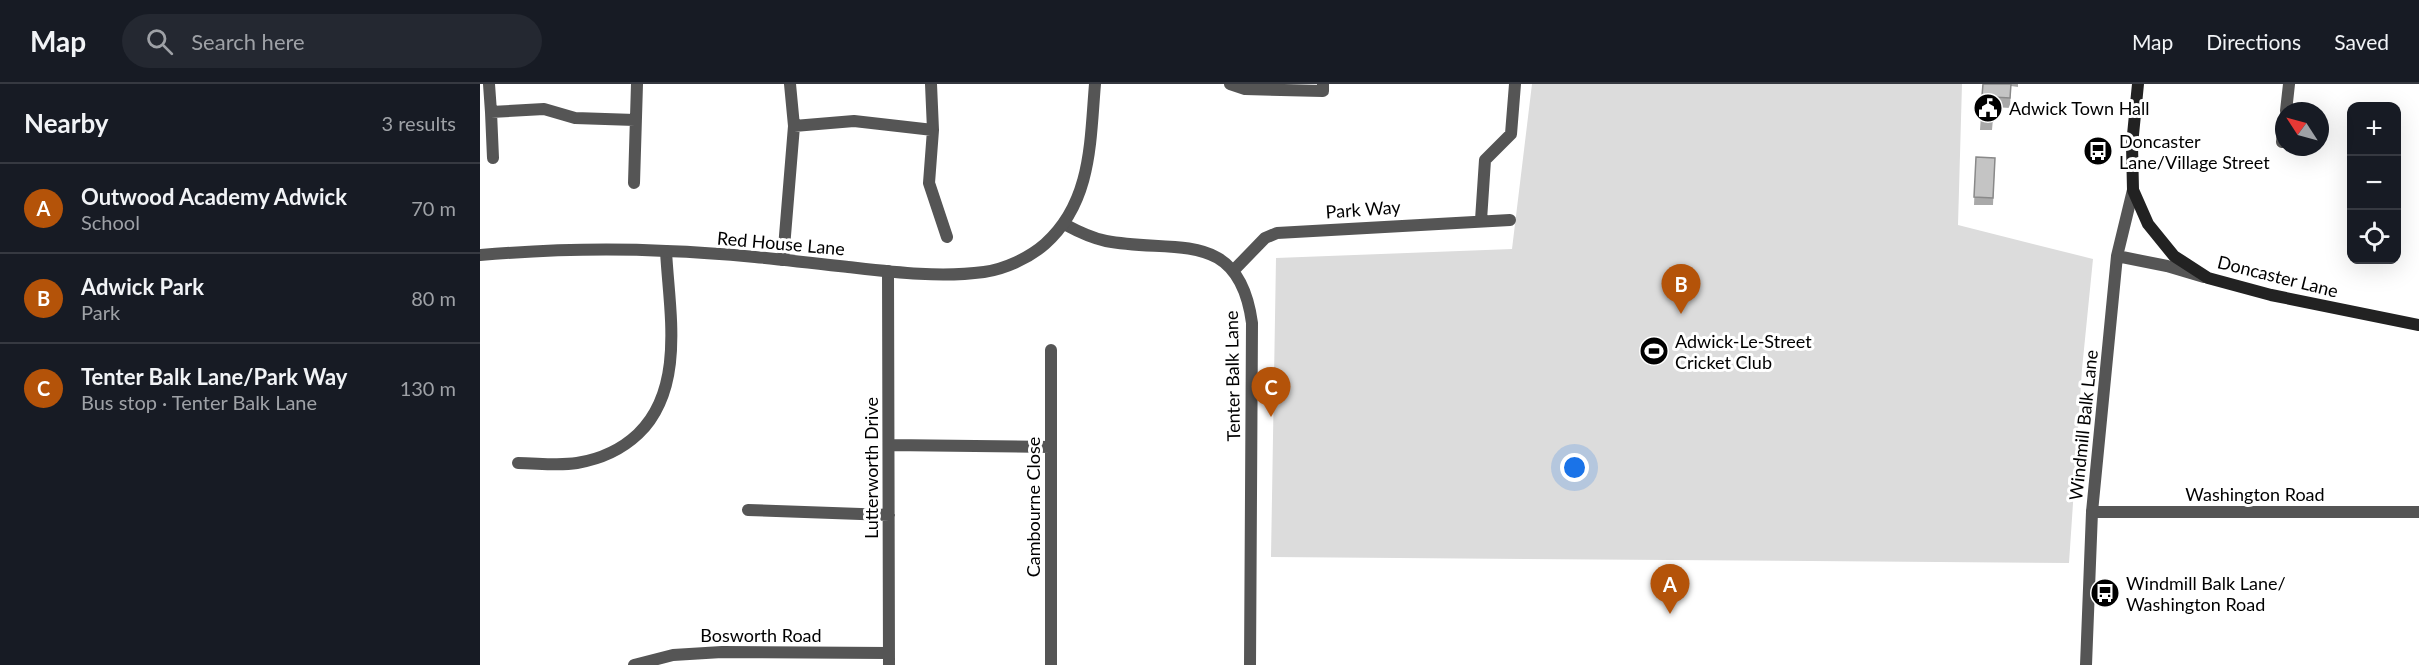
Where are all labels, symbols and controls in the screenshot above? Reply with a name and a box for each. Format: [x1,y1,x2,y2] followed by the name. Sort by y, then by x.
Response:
[122,14,542,68] search box
[30,24,86,58] text: Map
[143,25,176,58] icon: search
[191,28,305,55] text: Search here
[2132,29,2173,54] text: Map
[2206,29,2301,54] text: Directions
[2334,29,2389,54] text: Saved
[1972,92,2004,124] public building icon: Adwick Town Hall
[2009,97,2150,119] place label: Adwick Town Hall
[2275,102,2329,156] north arrow
[2347,102,2401,264] map controls
[2347,102,2401,156] button: +
[24,107,109,139] text: Nearby
[381,111,456,135] text: 3 results
[2119,130,2270,173] place label: Doncaster Lane/Village Street
[2082,135,2114,167] bus stop icon: Doncaster Lane/Village Street
[2347,156,2401,210] button: −
[81,183,347,210] text: Outwood Academy Adwick
[1325,195,1402,223] street label: Park Way
[37,196,50,220] text: A
[411,196,456,220] text: 70 m
[81,210,140,234] text: School
[2347,210,2401,264] button: locate
[716,226,846,260] street label: Red House Lane
[2215,250,2341,302] street label: Doncaster Lane
[1662,264,1700,314] pin: B
[81,273,204,300] text: Adwick Park
[37,286,50,310] text: B
[411,286,456,310] text: 80 m
[81,300,120,324] text: Park
[1220,310,1244,442] street label: Tenter Balk Lane
[1675,330,1812,373] place label: Adwick-Le-Street Cricket Club
[1638,335,1670,367] sports icon: Adwick-Le-Street Cricket Club
[2064,349,2102,501] street label: Windmill Balk Lane
[81,363,347,390] text: Tenter Balk Lane/Park Way
[1252,368,1290,417] pin: C
[37,376,50,400] text: C
[400,376,456,400] text: 130 m
[81,390,317,414] text: Bus stop · Tenter Balk Lane
[860,397,882,539] street label: Lutterworth Drive
[1022,437,1044,577] street label: Cambourne Close
[1560,453,1589,482] your location
[2185,483,2325,505] street label: Washington Road
[1650,564,1690,614] pin: A
[2126,572,2286,615] place label: Windmill Balk Lane/ Washington Road
[2089,577,2121,609] bus stop icon: Windmill Balk Lane/ Washington Road
[700,624,822,646] street label: Bosworth Road

